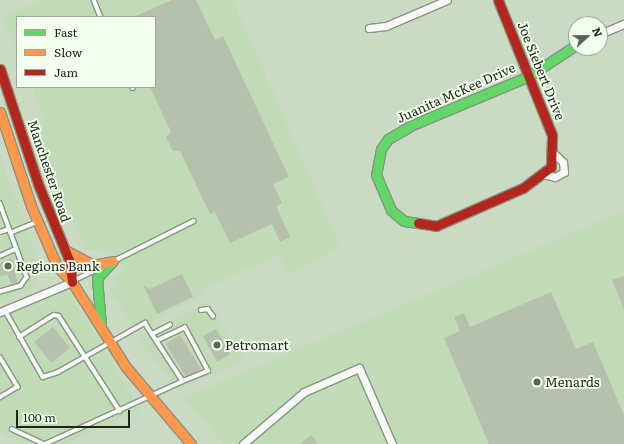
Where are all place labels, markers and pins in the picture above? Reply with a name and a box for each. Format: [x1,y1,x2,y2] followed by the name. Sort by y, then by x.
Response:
[16,258,100,274] place label: Regions Bank
[3,261,13,271] marker: Regions Bank
[225,337,289,353] place label: Petromart
[212,340,222,350] marker: Petromart
[545,374,600,390] place label: Menards
[532,377,542,387] marker: Menards

